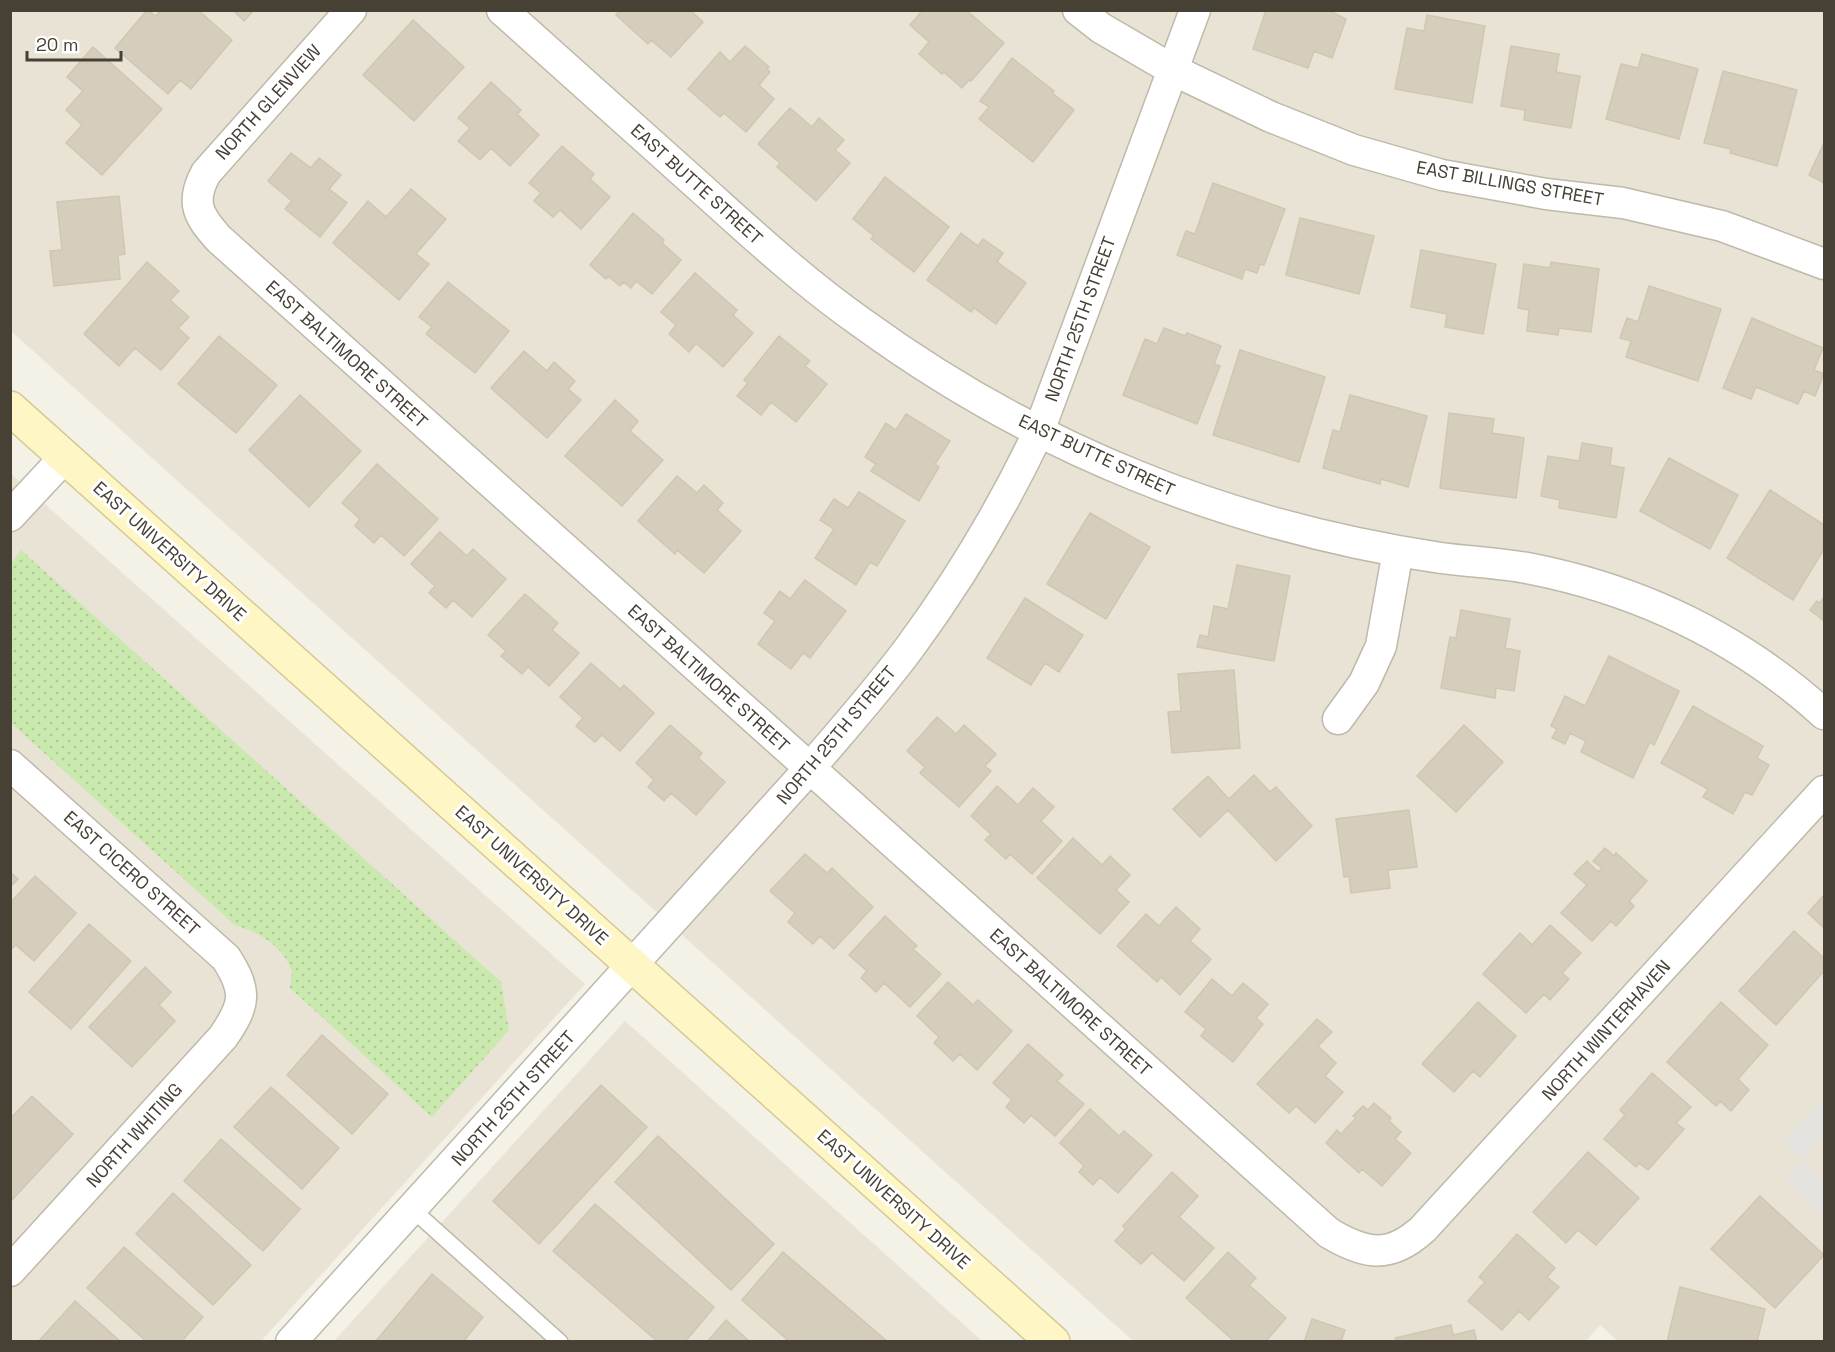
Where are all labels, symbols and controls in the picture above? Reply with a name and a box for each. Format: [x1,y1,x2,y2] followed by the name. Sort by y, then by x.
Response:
[27,24,122,62] scale bar
[36,33,79,56] text: 20 m
[210,39,326,164] street label: NORTH GLENVIEW
[626,119,768,250] street label: EAST BUTTE STREET
[1415,155,1606,211] street label: EAST BILLINGS STREET
[1039,233,1121,405] street label: NORTH 25TH STREET
[261,275,433,433] street label: EAST BALTIMORE STREET
[1015,409,1179,501] street label: EAST BUTTE STREET
[89,476,251,626] street label: EAST UNIVERSITY DRIVE
[623,599,795,757] street label: EAST BALTIMORE STREET
[771,661,901,809] street label: NORTH 25TH STREET
[451,800,613,950] street label: EAST UNIVERSITY DRIVE
[59,806,205,941] street label: EAST CICERO STREET
[985,923,1157,1081] street label: EAST BALTIMORE STREET
[1537,955,1675,1105] street label: NORTH WINTERHAVEN
[446,1025,580,1170] street label: NORTH 25TH STREET
[81,1078,187,1192] street label: NORTH WHITING
[813,1124,975,1274] street label: EAST UNIVERSITY DRIVE

